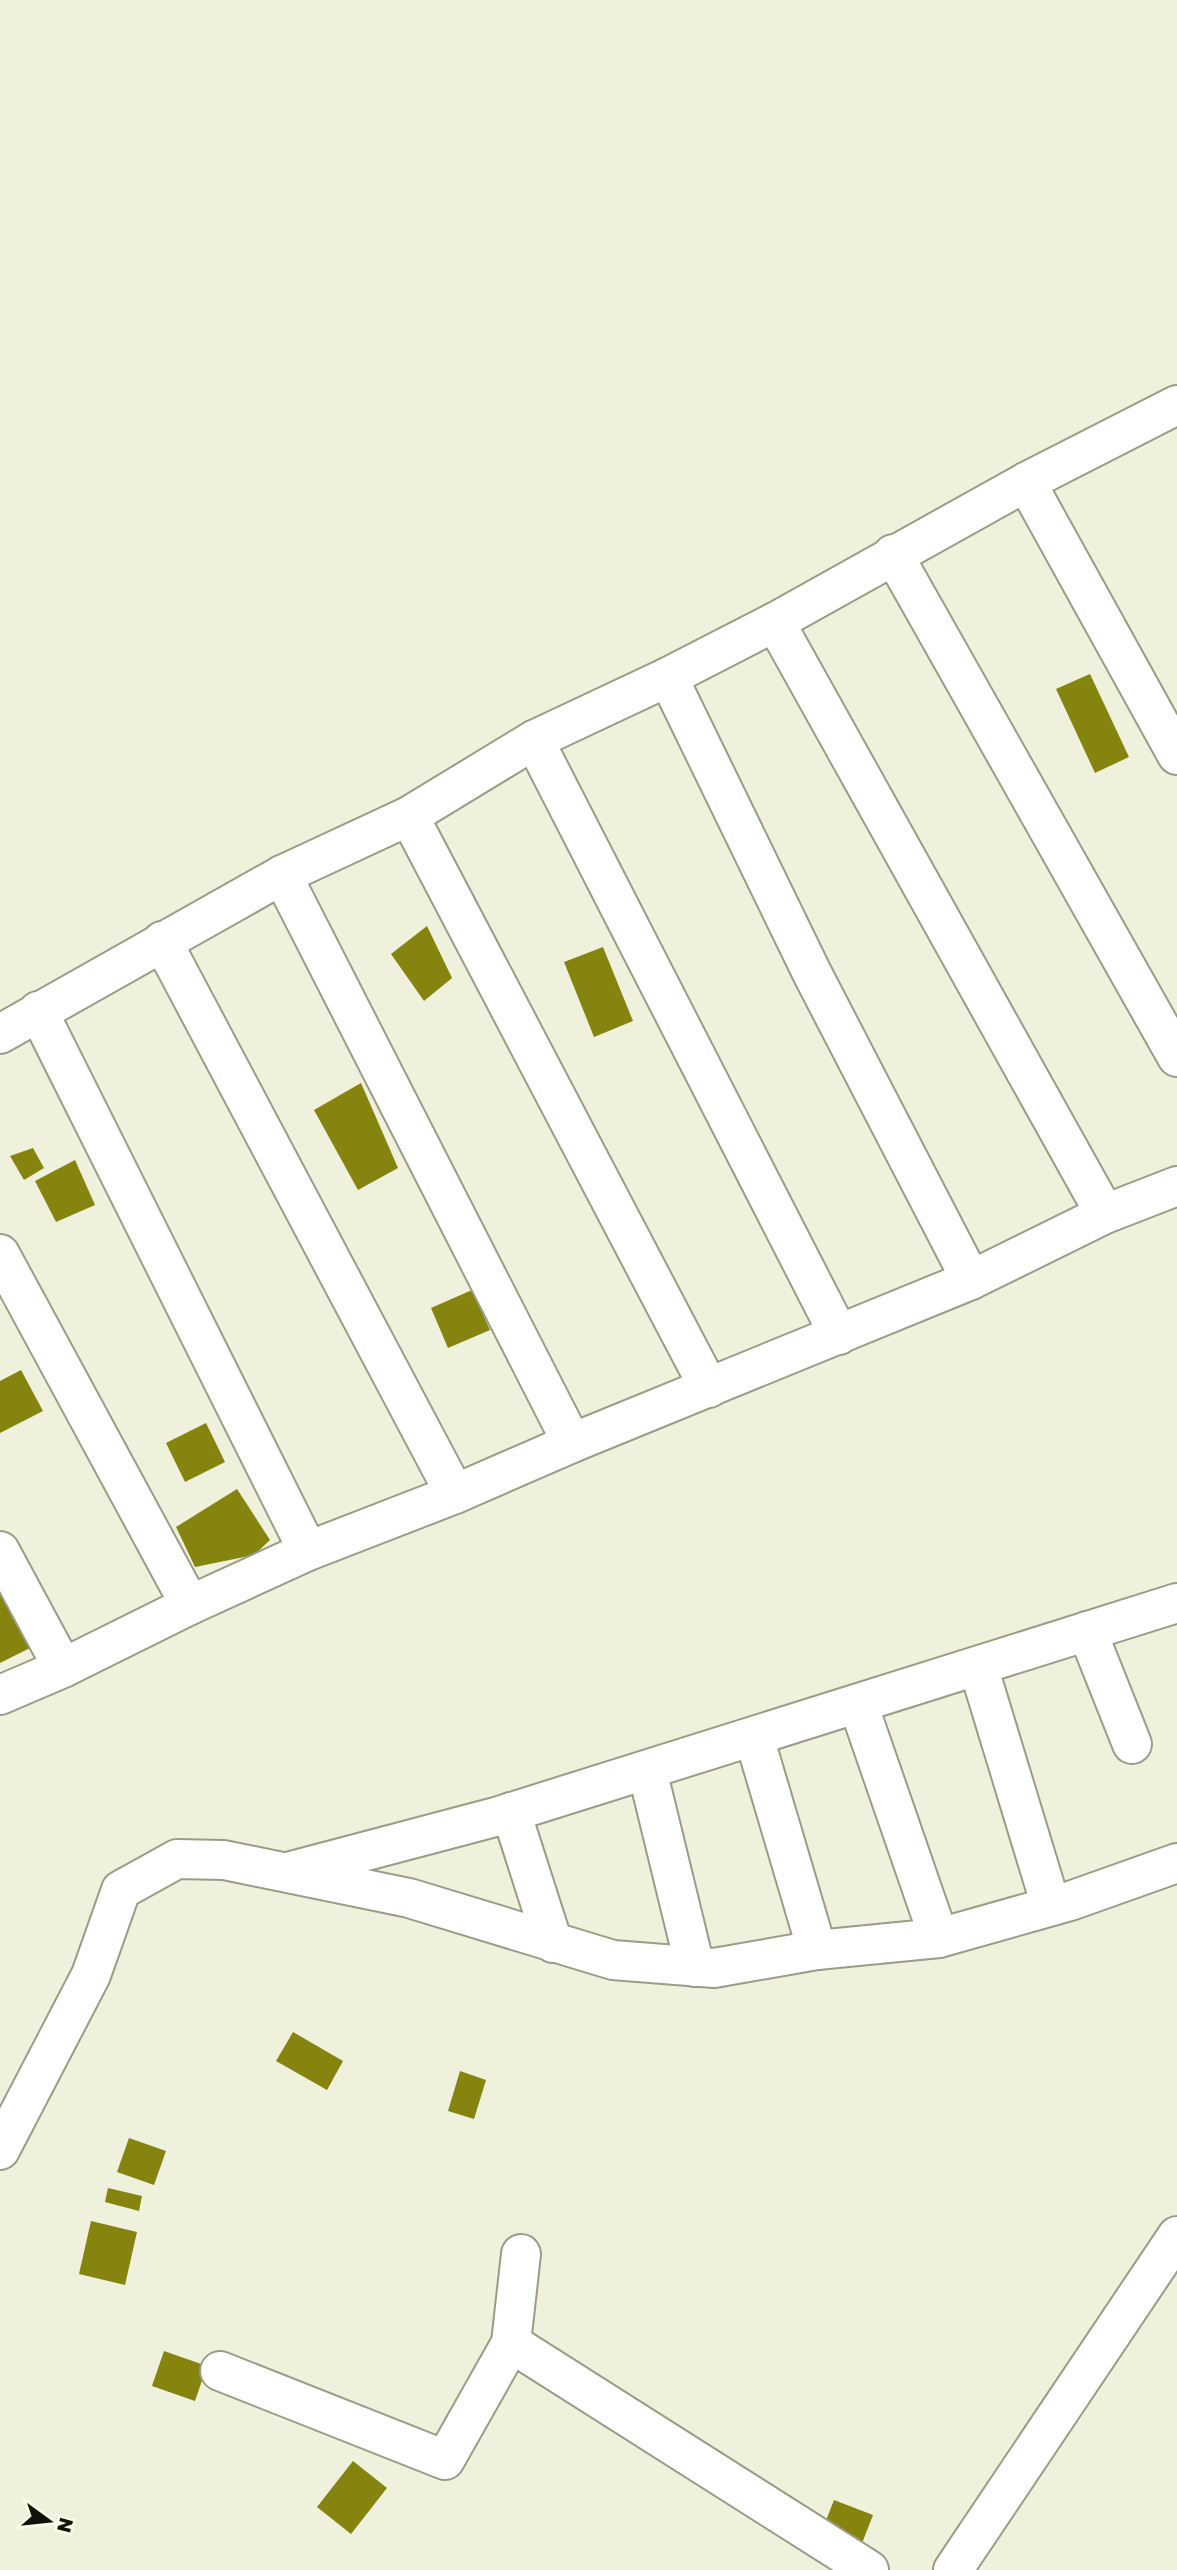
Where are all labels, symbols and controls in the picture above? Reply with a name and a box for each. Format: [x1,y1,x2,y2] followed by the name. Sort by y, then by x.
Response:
[14,2486,84,2556] north arrow
[53,2516,79,2535] text: N

